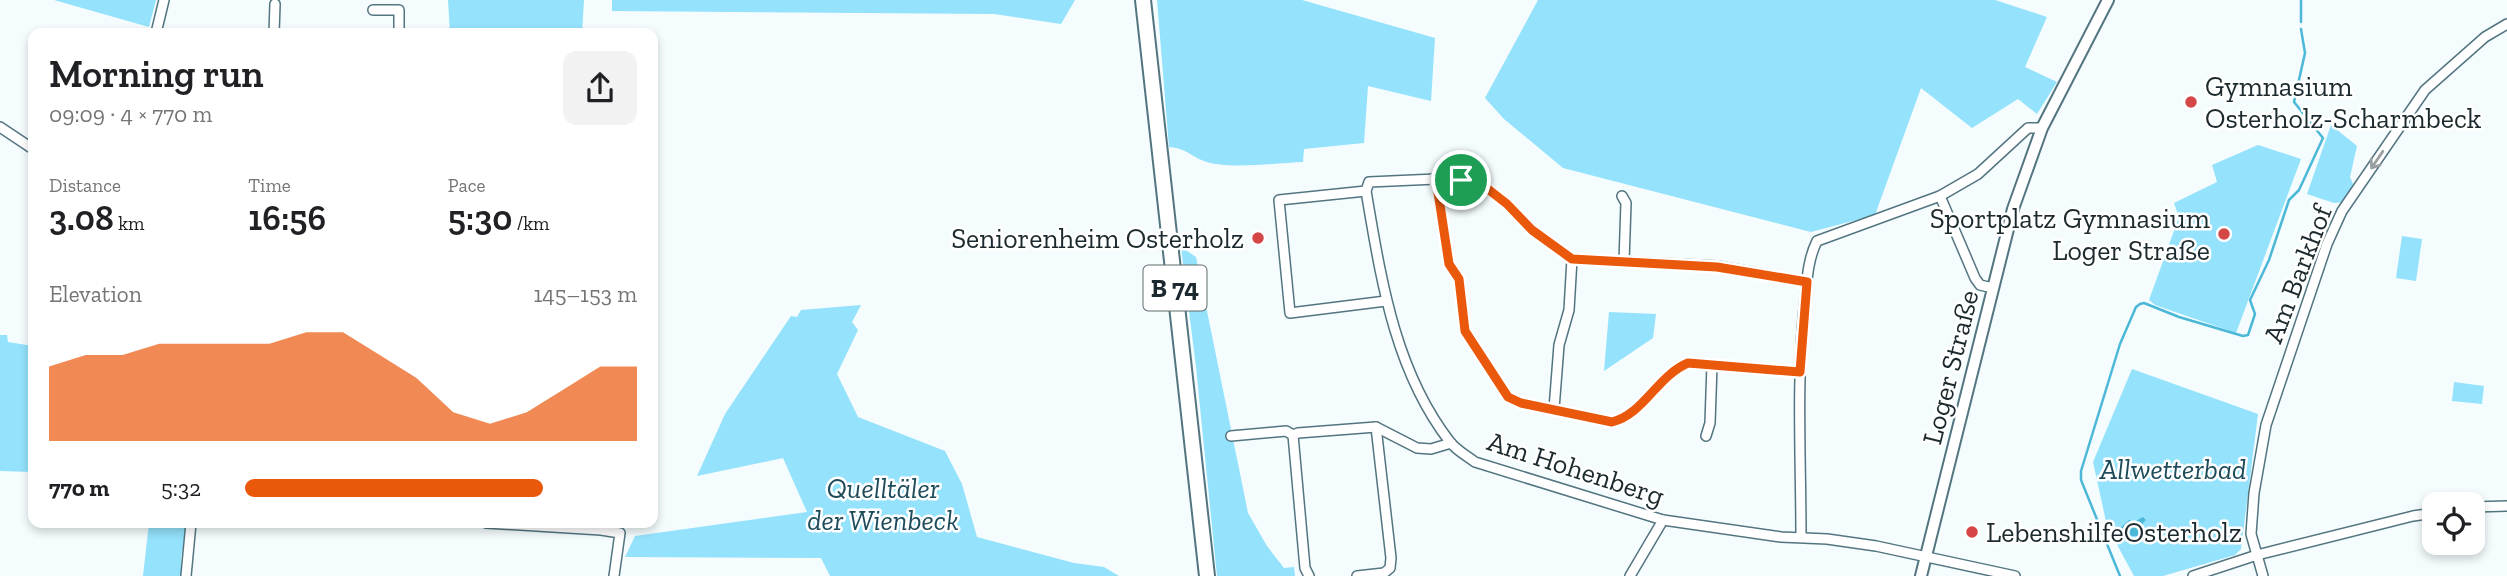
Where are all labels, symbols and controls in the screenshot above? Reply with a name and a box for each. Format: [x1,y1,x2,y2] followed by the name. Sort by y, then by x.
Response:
[49,51,264,97] text: Morning run
[563,51,637,125] button: share
[2205,70,2482,135] place label: Gymnasium Osterholz-Scharmbeck
[2183,94,2199,110] marker: Gymnasium Osterholz-Scharmbeck
[49,100,212,128] text: 09:09 · 4 × 770 m
[1431,150,1491,210] pin
[2370,150,2384,169] one-way arrow
[1442,161,1480,199] icon: arrive
[49,174,121,197] text: Distance
[248,174,291,197] text: Time
[448,174,485,197] text: Pace
[49,197,114,239] text: 3.08
[248,197,326,239] text: 16:56
[448,197,512,239] text: 5:30
[2256,199,2339,347] street label: Am Barkhof
[1930,202,2210,267] place label: Sportplatz Gymnasium Loger Straße
[114,212,144,235] text: km
[512,212,549,235] text: /km
[951,222,1244,255] place label: Seniorenheim Osterholz
[2216,226,2232,242] marker: Sportplatz Gymnasium Loger Straße
[1250,230,1266,246] marker: Seniorenheim Osterholz
[1144,266,1206,310] road number: B 74
[49,280,142,308] text: Elevation
[533,280,637,308] text: 145–153 m
[1915,287,1986,448] street label: Loger Straße
[1483,424,1668,513] street label: Am Hohenberg
[2099,453,2246,486] park label: Allwetterbad
[807,472,959,537] park label: Quelltäler der Wienbeck
[49,474,109,502] text: 770 m
[161,474,201,502] text: 5:32
[2422,492,2485,555] map controls
[2422,492,2485,555] button: locate
[1986,516,2242,549] place label: LebenshilfeOsterholz
[1964,524,1980,540] marker: LebenshilfeOsterholz

